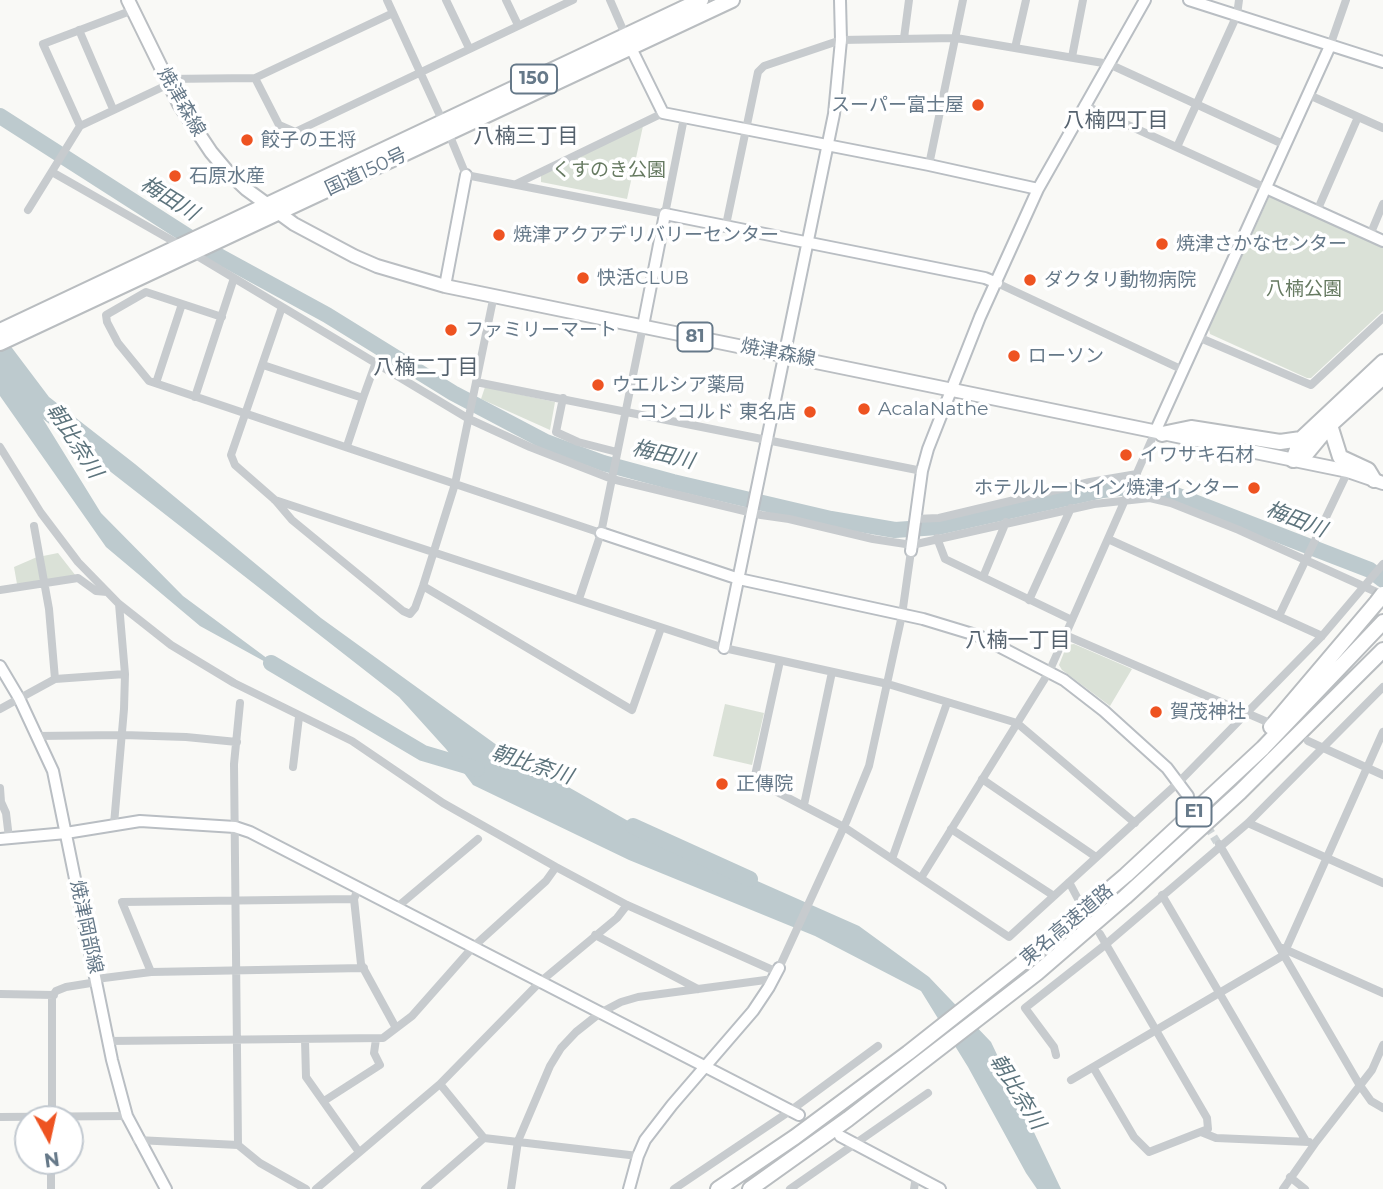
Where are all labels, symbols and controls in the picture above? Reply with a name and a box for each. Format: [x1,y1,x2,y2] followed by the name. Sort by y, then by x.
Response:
[152,63,210,141] street label: 焼津森線
[511,64,557,94] road number: 150
[831,94,964,116] place label: スーパー富士屋
[970,97,986,113] marker: スーパー富士屋
[1064,108,1168,134] district label: 八楠四丁目
[474,124,578,150] district label: 八楠三丁目
[261,129,356,151] place label: 餃子の王将
[239,132,255,148] marker: 餃子の王将
[322,143,410,201] street label: 国道150号
[552,159,666,181] park label: くすのき公園
[189,165,265,187] place label: 石原水産
[167,168,183,184] marker: 石原水産
[136,172,202,226] water label: 梅田川
[513,224,779,246] place label: 焼津アクアデリバリーセンター
[491,227,507,243] marker: 焼津アクアデリバリーセンター
[1176,233,1347,255] place label: 焼津さかなセンター
[1154,236,1170,252] marker: 焼津さかなセンター
[597,267,689,289] place label: 快活CLUB
[1044,269,1196,291] place label: ダクタリ動物病院
[575,270,591,286] marker: 快活CLUB
[1022,272,1038,288] marker: ダクタリ動物病院
[1266,278,1342,300] park label: 八楠公園
[465,319,617,341] place label: ファミリーマート
[443,322,459,338] marker: ファミリーマート
[678,323,712,352] road number: 81
[739,335,817,371] street label: 焼津森線
[1028,345,1104,367] place label: ローソン
[1006,348,1022,364] marker: ローソン
[374,355,478,381] district label: 八楠二丁目
[612,374,745,396] place label: ウエルシア薬局
[590,377,606,393] marker: ウエルシア薬局
[878,398,988,420] place label: AcalaNathe
[41,399,107,483] water label: 朝比奈川
[639,401,796,423] place label: コンコルド 東名店
[856,401,872,417] marker: AcalaNathe
[802,404,818,420] marker: コンコルド 東名店
[629,436,697,474] water label: 梅田川
[1140,444,1254,466] place label: イワサキ石材
[1118,447,1134,463] marker: イワサキ石材
[974,477,1240,499] place label: ホテルルートイン焼津インター
[1246,480,1262,496] marker: ホテルルートイン焼津インター
[1262,497,1330,543] water label: 梅田川
[966,628,1070,654] district label: 八楠一丁目
[1170,701,1246,723] place label: 賀茂神社
[1148,704,1164,720] marker: 賀茂神社
[488,740,576,790] water label: 朝比奈川
[736,773,793,795] place label: 正傳院
[714,776,730,792] marker: 正傳院
[1176,798,1212,826] road number: E1
[65,878,107,976] street label: 焼津岡部線
[1016,880,1118,970] street label: 東名高速道路
[984,1050,1050,1134] water label: 朝比奈川
[14,1105,84,1175] north arrow
[43,1147,61,1172] text: N

